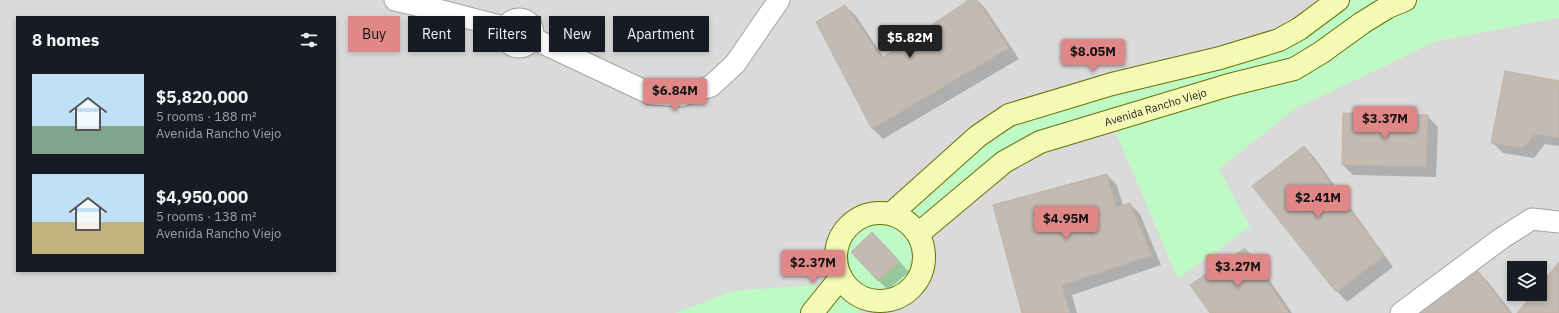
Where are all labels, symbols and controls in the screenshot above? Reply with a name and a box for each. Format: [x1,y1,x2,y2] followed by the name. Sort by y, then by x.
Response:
[348,16,400,52] chip: Buy
[408,16,465,52] chip: Rent
[473,16,541,52] chip: Filters
[549,16,605,52] chip: New
[613,16,709,52] chip: Apartment
[877,25,943,59] pin: $5.82M
[32,29,99,51] text: 8 homes
[298,29,320,51] icon: filters
[887,29,933,46] text: $5.82M
[1060,39,1126,73] pin: $8.05M
[1070,43,1116,60] text: $8.05M
[642,78,708,112] pin: $6.84M
[652,82,698,99] text: $6.84M
[1103,85,1208,129] street label: Avenida Rancho Viejo
[156,86,248,108] text: $5,820,000
[64,90,112,138] icon: home
[1352,106,1418,140] pin: $3.37M
[156,108,257,125] text: 5 rooms · 188 m²
[1362,110,1408,127] text: $3.37M
[156,125,281,142] text: Avenida Rancho Viejo
[1285,185,1351,219] pin: $2.41M
[156,186,248,208] text: $4,950,000
[1295,189,1341,206] text: $2.41M
[64,190,112,238] icon: home
[1033,206,1099,240] pin: $4.95M
[156,208,257,225] text: 5 rooms · 138 m²
[1043,210,1089,227] text: $4.95M
[156,225,281,242] text: Avenida Rancho Viejo
[780,250,846,284] pin: $2.37M
[790,254,836,271] text: $2.37M
[1205,254,1271,288] pin: $3.27M
[1215,258,1261,275] text: $3.27M
[1507,261,1547,301] map controls
[1507,261,1547,301] button: layers

